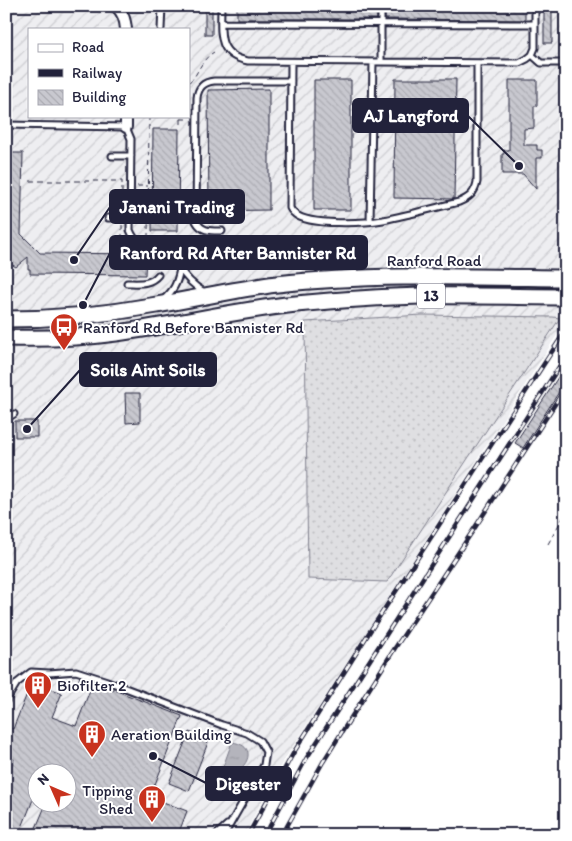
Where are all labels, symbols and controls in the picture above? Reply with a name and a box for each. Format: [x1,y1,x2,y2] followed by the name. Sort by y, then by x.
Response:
[28,28,190,118] legend
[72,38,105,56] text: Road
[72,64,122,82] text: Railway
[72,88,126,106] text: Building
[353,99,468,132] callout: AJ Langford
[363,105,459,127] text: AJ Langford
[110,190,244,223] callout: Janani Trading
[118,196,235,218] text: Janani Trading
[110,236,367,269] callout: Ranford Rd After Bannister Rd
[120,242,356,264] text: Ranford Rd After Bannister Rd
[387,251,482,270] street label: Ranford Road
[417,284,445,308] road number: 13
[49,312,79,351] bus stop icon: Ranford Rd Before Bannister Rd
[83,318,304,337] place label: Ranford Rd Before Bannister Rd
[80,353,216,386] callout: Soils Aint Soils
[90,359,206,381] text: Soils Aint Soils
[23,670,53,709] building icon: Biofilter 2
[57,676,127,695] place label: Biofilter 2
[77,719,107,758] building icon: Aeration Building
[111,725,232,744] place label: Aeration Building
[28,764,78,814] north arrow
[206,767,291,800] callout: Digester
[34,770,53,789] text: N
[216,773,281,795] text: Digester
[82,781,134,818] place label: Tipping Shed
[137,784,167,823] building icon: Tipping Shed

